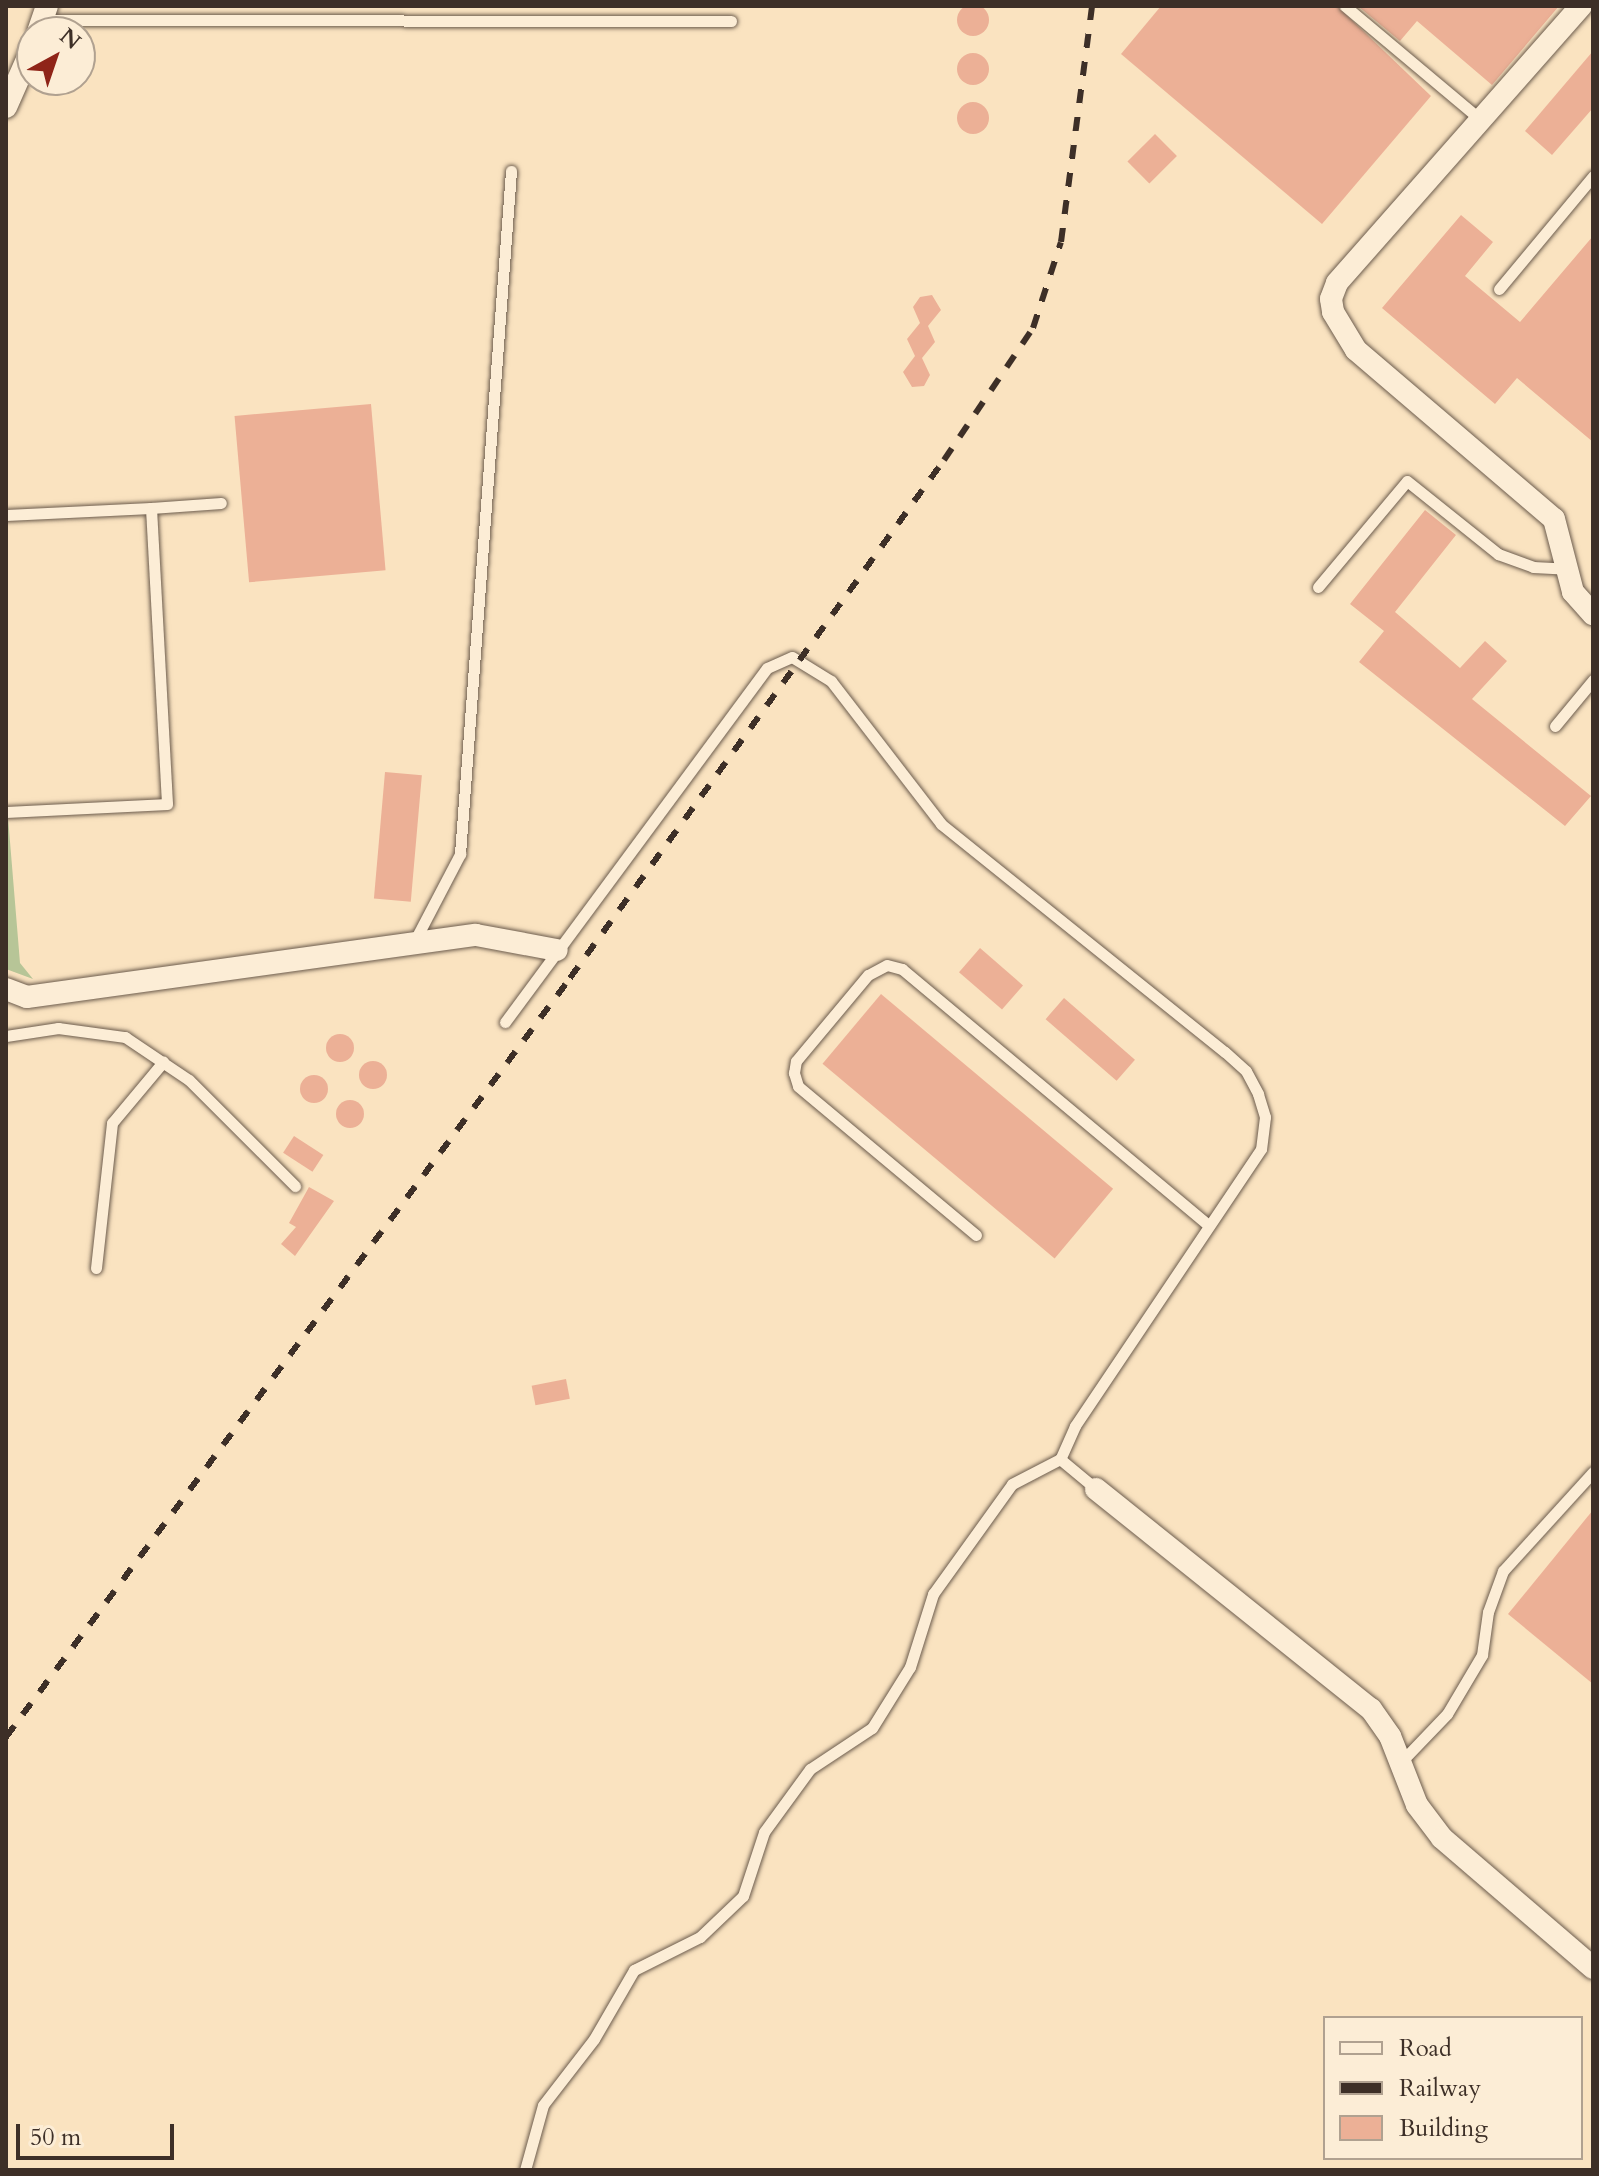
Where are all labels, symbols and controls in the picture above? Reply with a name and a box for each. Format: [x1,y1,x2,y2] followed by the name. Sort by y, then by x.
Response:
[16,16,96,96] north arrow
[53,22,87,57] text: N
[1323,2016,1583,2160] legend
[1399,2032,1452,2065] text: Road
[1399,2072,1481,2105] text: Railway
[20,2108,178,2158] scale bar
[1399,2112,1488,2145] text: Building
[30,2121,81,2154] text: 50 m

